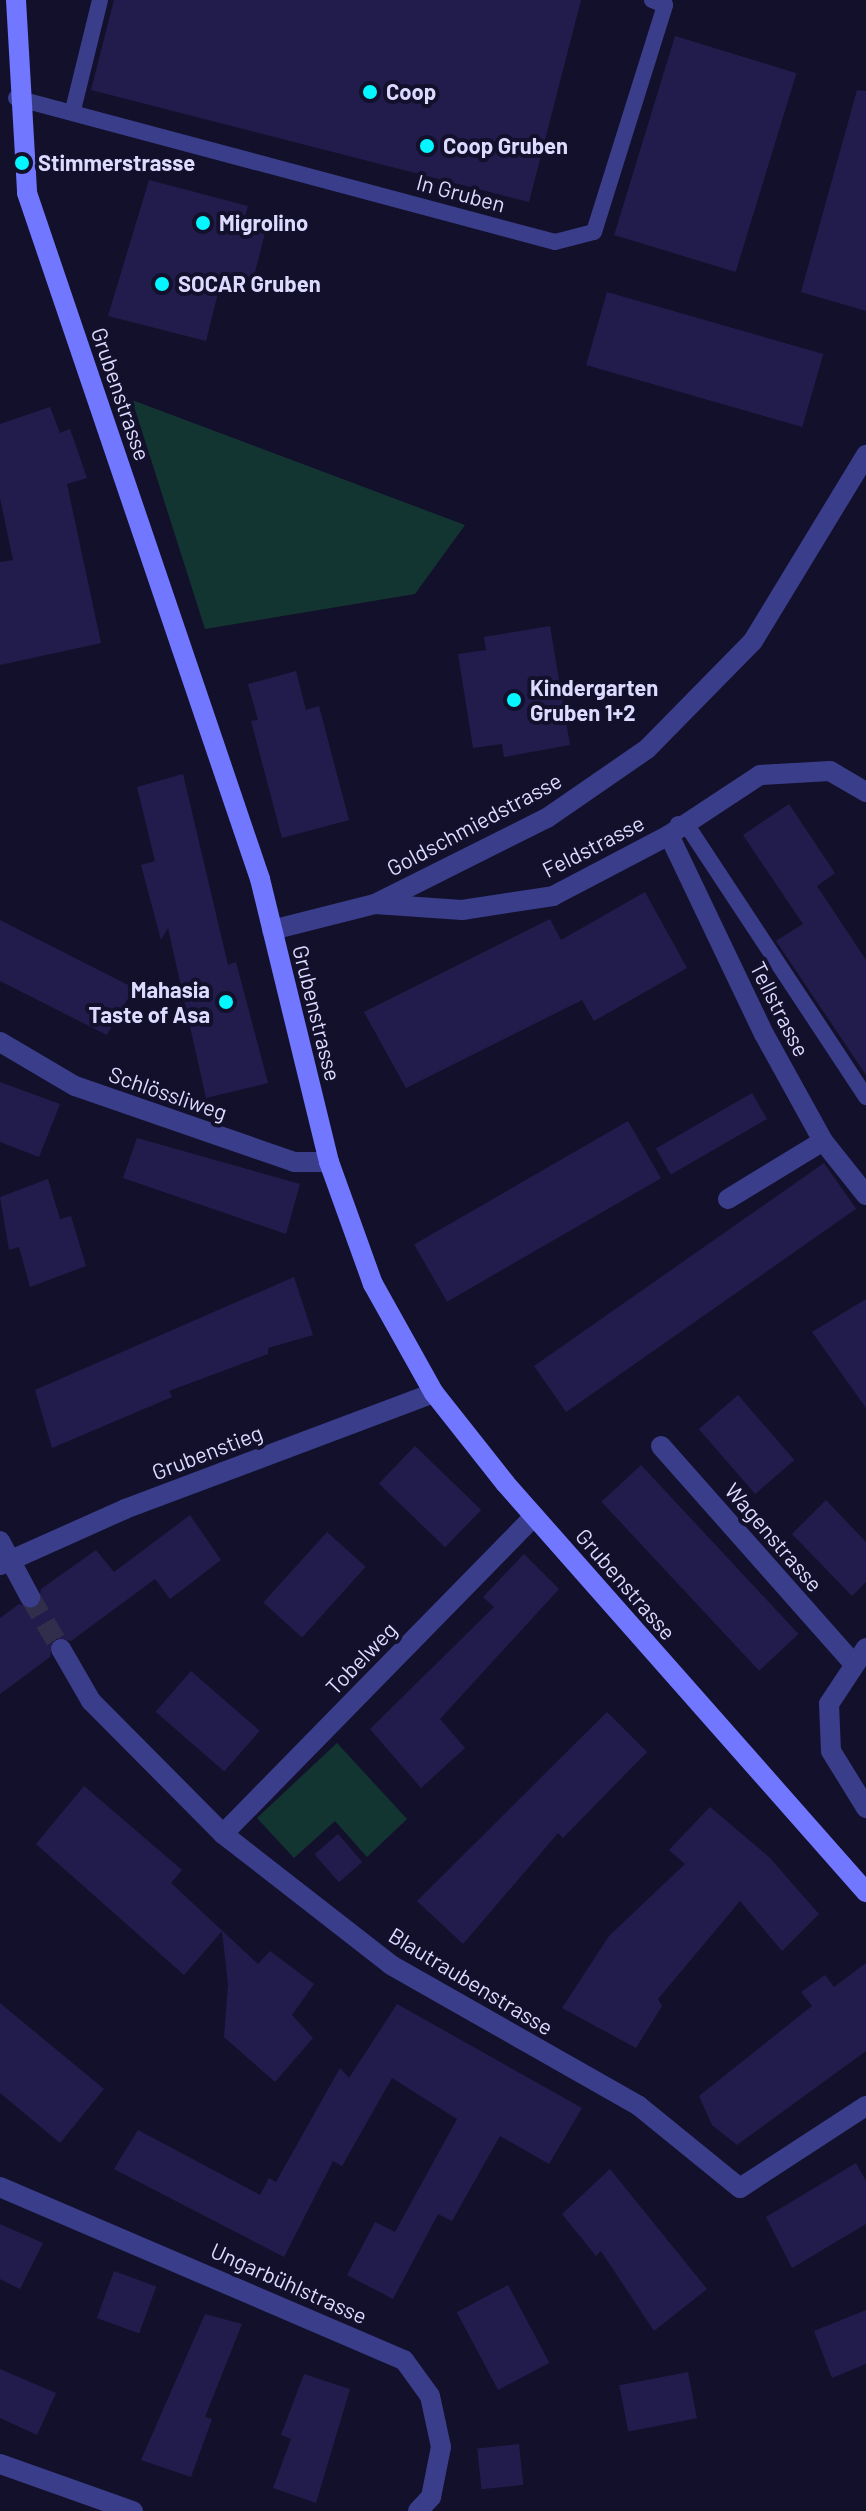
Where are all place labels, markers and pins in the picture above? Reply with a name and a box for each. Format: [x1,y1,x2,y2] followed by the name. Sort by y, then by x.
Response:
[386,79,436,105] place label: Coop
[361,83,379,101] marker: Coop
[443,133,568,159] place label: Coop Gruben
[418,137,436,155] marker: Coop Gruben
[38,150,195,176] place label: Stimmerstrasse
[13,154,31,172] marker: Stimmerstrasse
[219,210,308,236] place label: Migrolino
[194,214,212,232] marker: Migrolino
[178,271,321,297] place label: SOCAR Gruben
[153,275,171,293] marker: SOCAR Gruben
[530,674,658,726] place label: Kindergarten Gruben 1+2
[505,691,523,709] marker: Kindergarten Gruben 1+2
[88,976,210,1028] place label: Mahasia Taste of Asa
[217,993,235,1011] marker: Mahasia Taste of Asa

